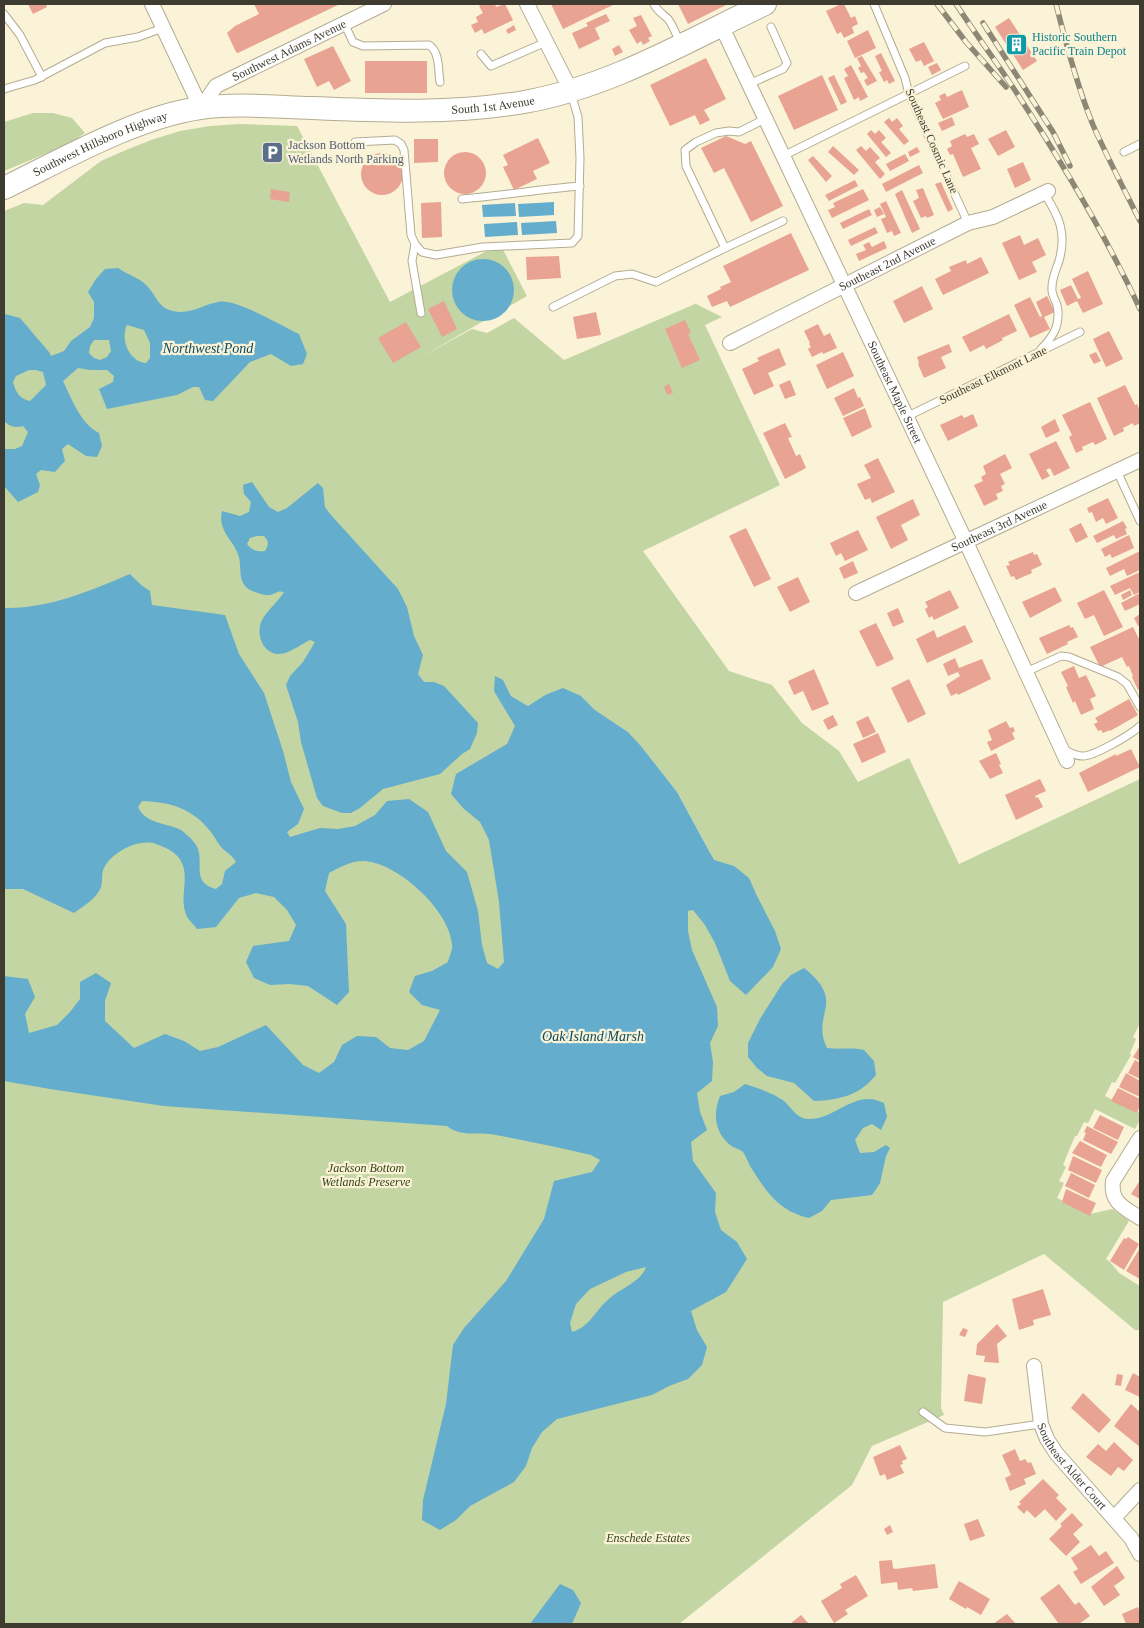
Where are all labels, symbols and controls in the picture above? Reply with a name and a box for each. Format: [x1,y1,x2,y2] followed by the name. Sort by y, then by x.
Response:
[230,17,348,84] street label: Southwest Adams Avenue
[1032,30,1127,58] place label: Historic Southern Pacific Train Depot
[1004,32,1028,56] building icon: Historic Southern Pacific Train Depot
[903,86,961,196] street label: Southeast Cosmic Lane
[451,93,536,117] street label: South 1st Avenue
[31,108,169,179] street label: Southwest Hillsboro Highway
[288,138,404,166] place label: Jackson Bottom Wetlands North Parking
[260,140,284,164] parking icon: Jackson Bottom Wetlands North Parking
[836,234,938,294] street label: Southeast 2nd Avenue
[865,339,925,446] street label: Southeast Maple Street
[162,341,254,356] water label: Northwest Pond
[937,343,1049,407] street label: Southeast Elkmont Lane
[949,497,1049,554] street label: Southeast 3rd Avenue
[542,1029,644,1044] water label: Oak Island Marsh
[322,1161,411,1189] park label: Jackson Bottom Wetlands Preserve
[1034,1421,1110,1513] street label: Southeast Alder Court
[605,1531,690,1545] park label: Enschede Estates

